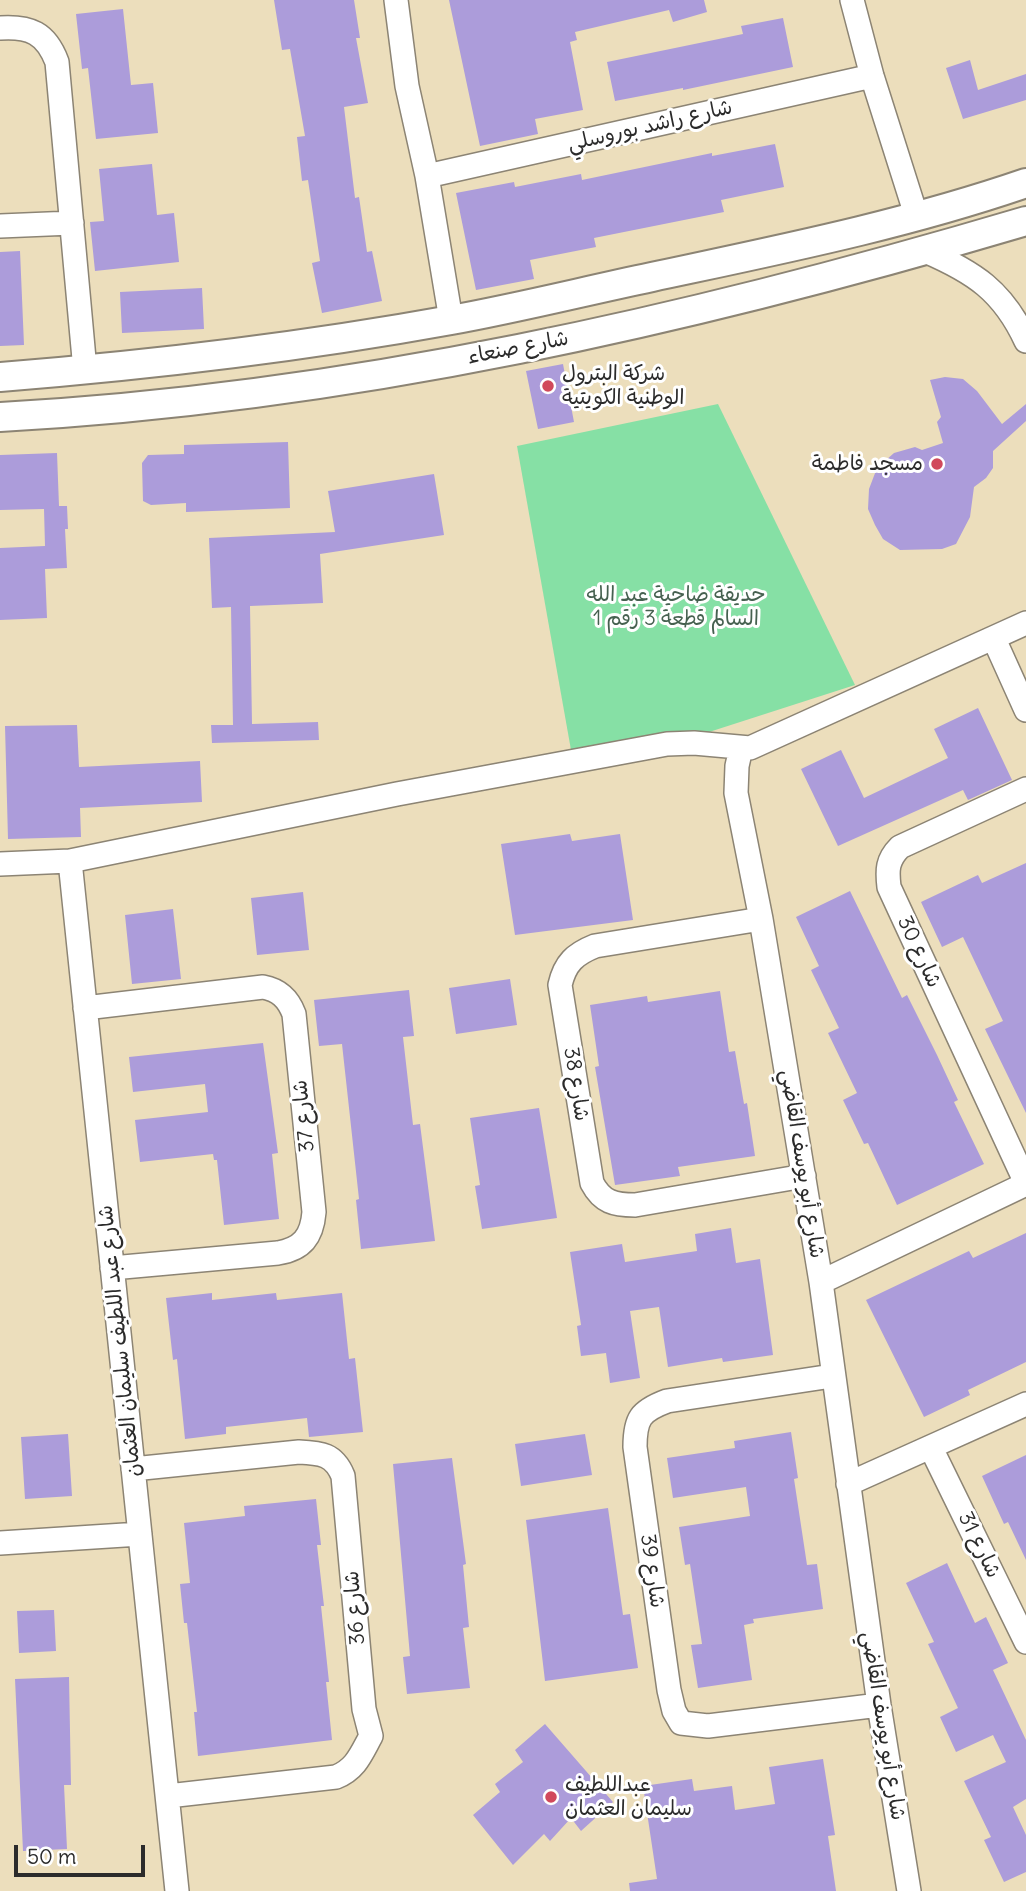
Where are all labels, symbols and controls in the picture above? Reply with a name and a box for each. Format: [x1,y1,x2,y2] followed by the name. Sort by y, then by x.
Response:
[565,95,735,157] street label: شارع راشد بوروسلي
[465,326,571,370] street label: شارع صنعاء
[562,361,684,411] place label: شركة البترول الوطنية الكويتية
[540,378,556,394] marker: شركة البترول الوطنية الكويتية
[812,451,923,477] place label: مسجد فاطمة
[929,456,945,472] marker: مسجد فاطمة
[586,582,766,632] park label: حديقة ضاحية عبد الله السالم قطعة 3 رقم 1
[891,912,947,992] street label: شارع 30
[558,1045,594,1123] street label: شارع 38
[775,1068,829,1260] street label: شارع أبو يوسف القاضي
[288,1079,320,1153] street label: شارع 37
[93,1204,147,1478] street label: شارع عبد اللطيف سليمان العثمان
[952,1508,1006,1582] street label: شارع 31
[634,1532,670,1610] street label: شارع 39
[339,1570,371,1646] street label: شارع 36
[856,1630,910,1822] street label: شارع أبو يوسف القاضي
[565,1772,692,1822] place label: عبداللطيف سليمان العثمان
[543,1789,559,1805] marker: عبداللطيف سليمان العثمان
[18,1832,149,1876] scale bar
[27,1843,76,1870] text: 50 m

